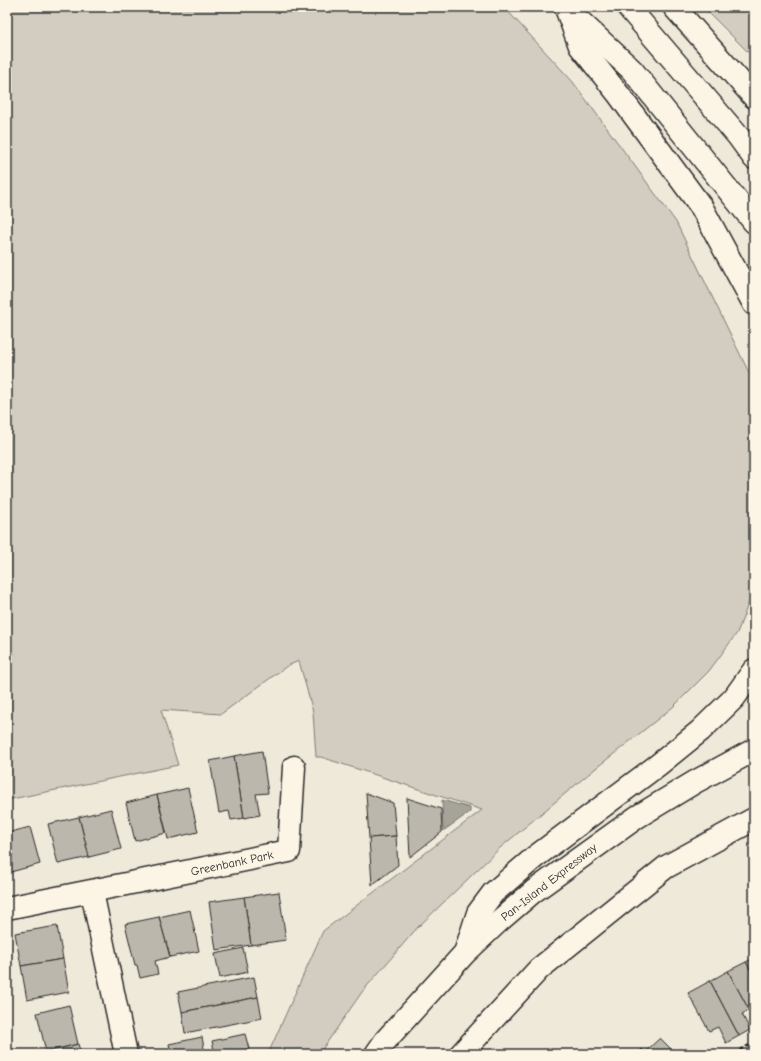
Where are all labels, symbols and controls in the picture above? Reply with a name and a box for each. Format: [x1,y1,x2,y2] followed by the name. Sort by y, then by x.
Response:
[498,840,600,924] street label: Pan-Island Expressway
[190,847,275,879] street label: Greenbank Park

